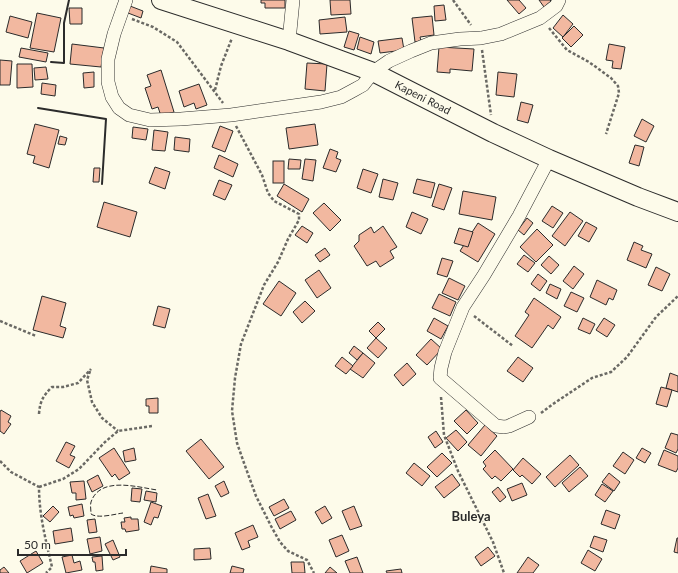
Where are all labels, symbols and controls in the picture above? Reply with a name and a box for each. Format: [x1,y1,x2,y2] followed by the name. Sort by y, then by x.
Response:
[393,77,453,117] street label: Kapeni Road
[451,508,491,524] district label: Buleya
[18,531,126,557] scale bar
[24,537,51,552] text: 50 m

